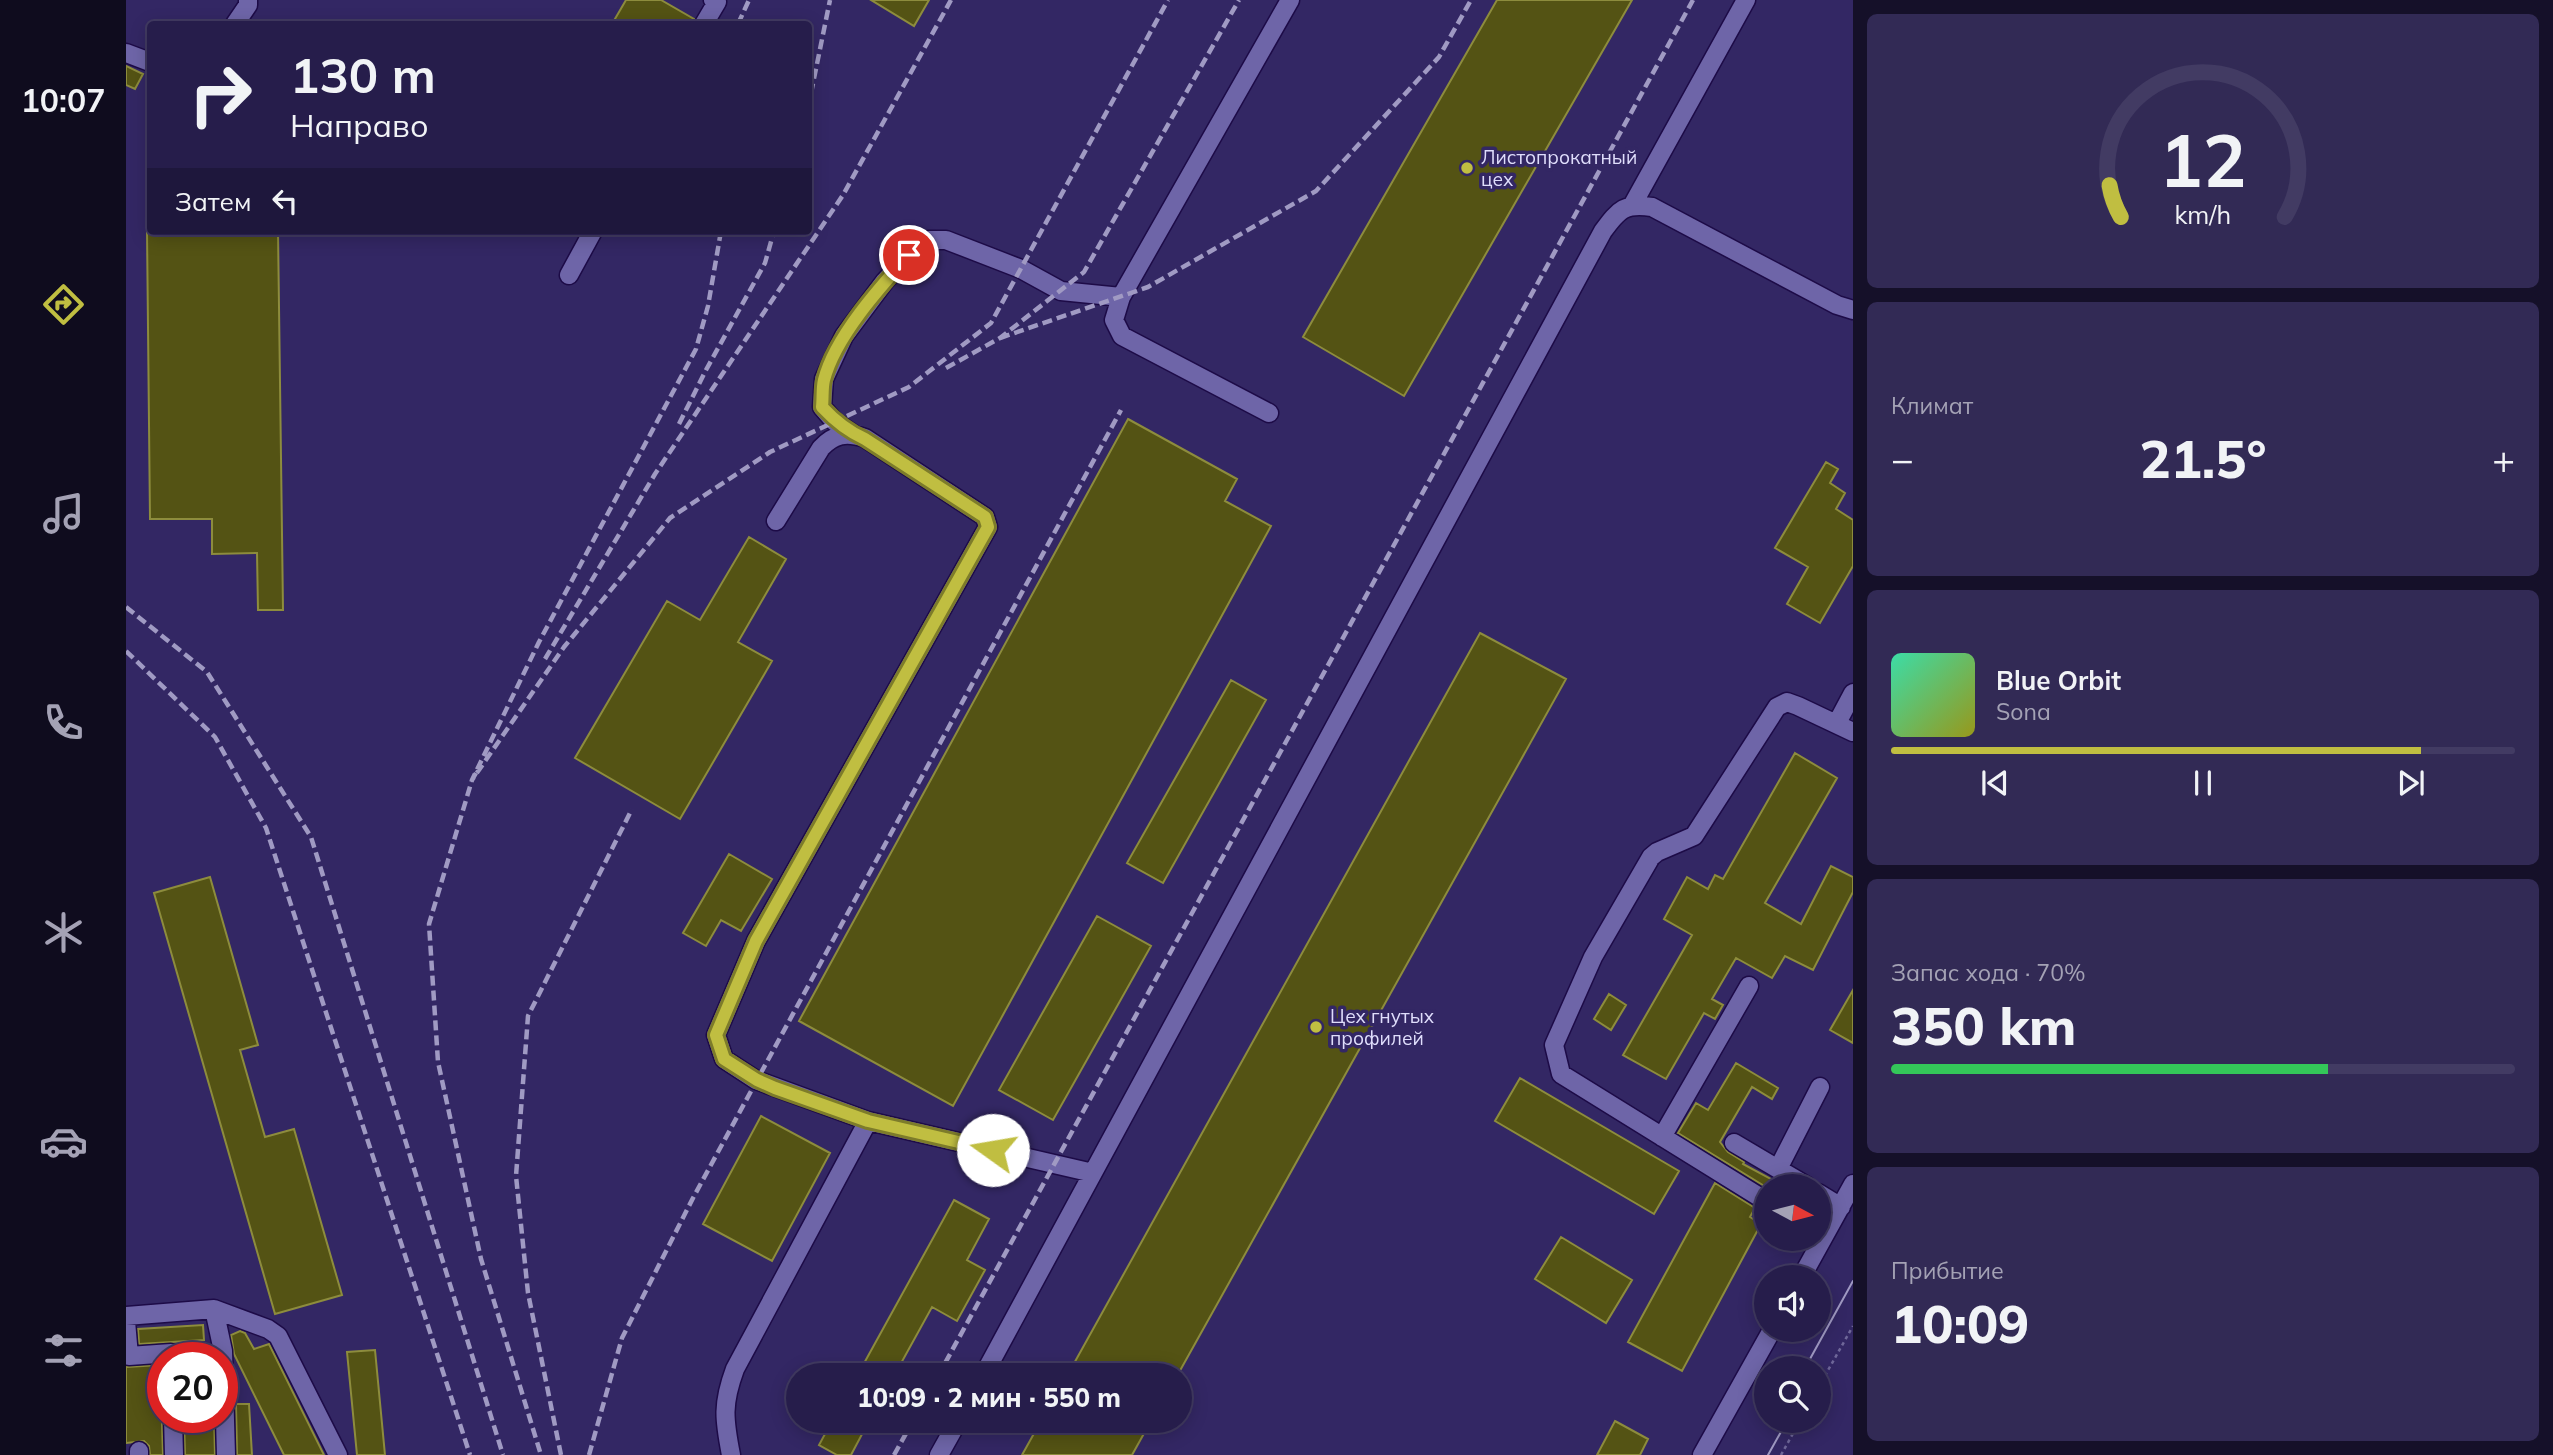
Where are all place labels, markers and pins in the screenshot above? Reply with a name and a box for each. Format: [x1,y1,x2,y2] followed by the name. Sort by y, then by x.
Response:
[1481,145,1637,191] place label: Листопрокатный цех
[1459,160,1475,176] marker: Листопрокатный цех
[879,225,939,285] pin
[1330,1004,1435,1050] place label: Цех гнутых профилей
[1308,1019,1324,1035] marker: Цех гнутых профилей

